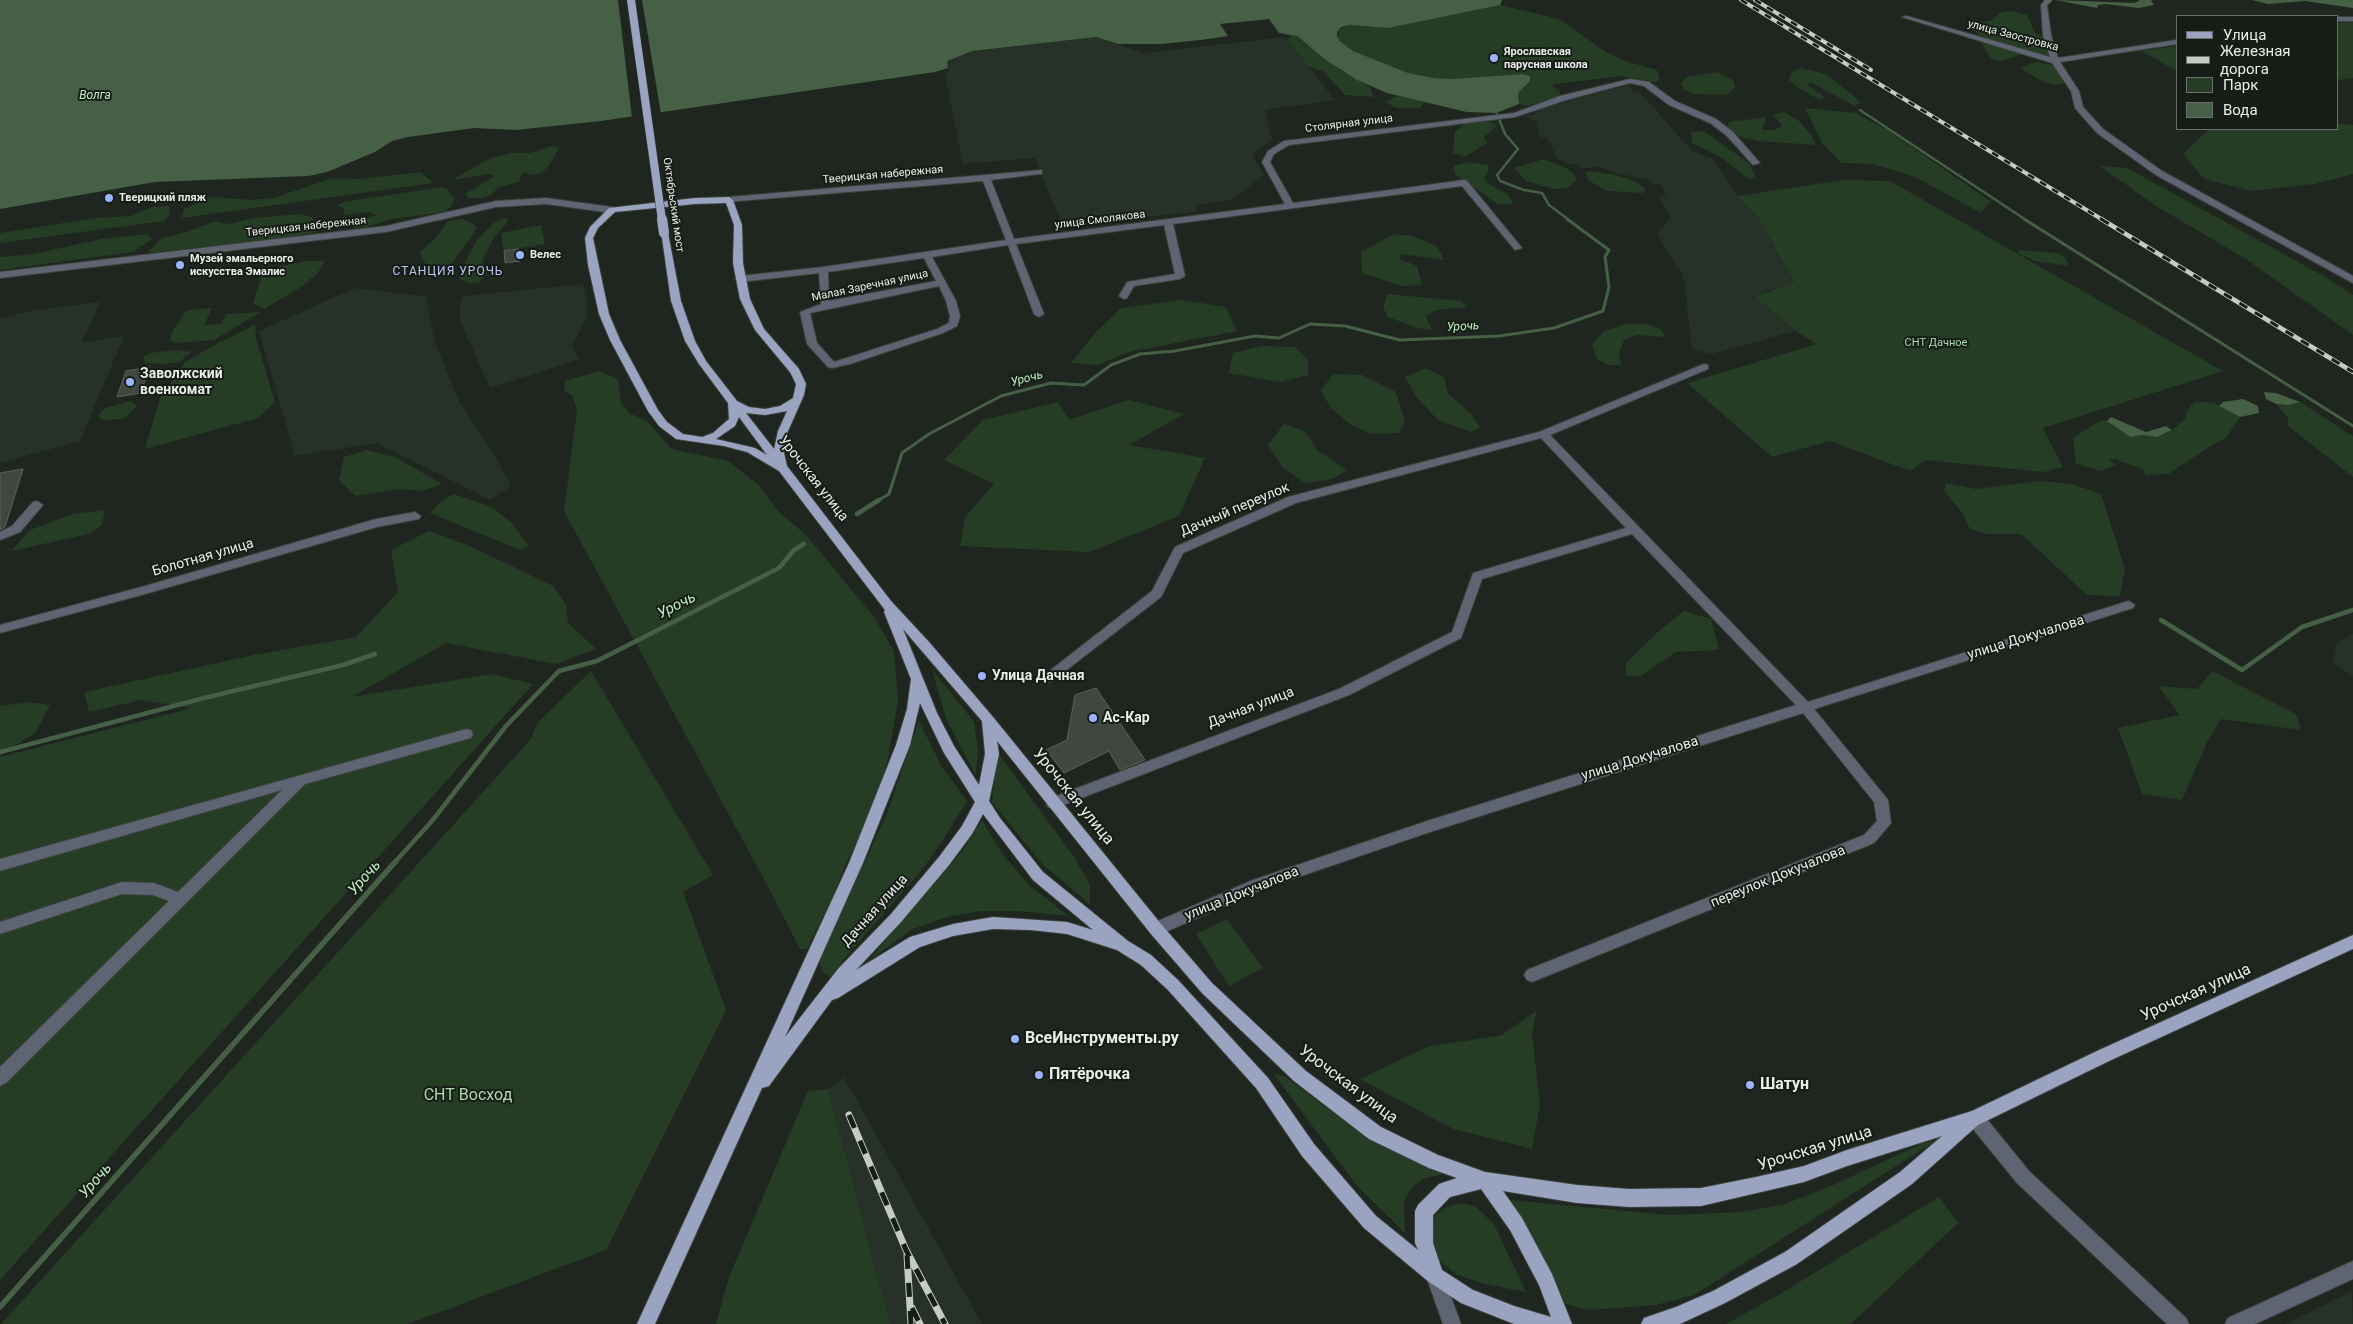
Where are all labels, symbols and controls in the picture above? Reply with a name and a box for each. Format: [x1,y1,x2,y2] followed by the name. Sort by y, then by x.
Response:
[2176,15,2338,130] legend
[1966,18,2060,54] street label: улица Заостровка
[2223,26,2266,44] text: Улица
[2220,42,2291,78] text: Железная дорога
[1504,45,1588,71] place label: Ярославская парусная школа
[1488,52,1500,64] marker: Ярославская парусная школа
[2223,76,2258,94] text: Парк
[79,89,111,103] water label: Волга
[2223,101,2258,119] text: Вода
[1304,112,1394,136] street label: Столярная улица
[660,157,686,253] street label: Октябрьский мост
[822,163,944,187] street label: Тверицкая набережная
[119,191,206,205] place label: Тверицкий пляж
[103,192,115,204] marker: Тверицкий пляж
[1054,208,1146,232] street label: улица Смолякова
[245,214,367,240] street label: Тверицкая набережная
[530,248,561,262] place label: Велес
[514,249,526,261] marker: Велес
[190,252,293,278] place label: Музей эмальерного искусства Эмалис
[174,259,186,271] marker: Музей эмальерного искусства Эмалис
[391,265,505,279] district label: СТАНЦИЯ УРОЧЬ
[811,267,929,305] street label: Малая Заречная улица
[1446,319,1480,335] water label: Урочь
[1905,336,1967,350] park label: СНТ Дачное
[140,366,223,398] place label: Заволжский военкомат
[1009,368,1045,390] water label: Урочь
[124,376,136,388] marker: Заволжский военкомат
[774,433,852,525] street label: Урочская улица
[1178,479,1292,541] street label: Дачный переулок
[150,536,256,580] street label: Болотная улица
[655,589,699,623] water label: Урочь
[1965,612,2087,664] street label: улица Докучалова
[992,668,1085,684] place label: Улица Дачная
[976,670,988,682] marker: Улица Дачная
[1205,684,1297,732] street label: Дачная улица
[1103,710,1150,726] place label: Ас-Кар
[1087,712,1099,724] marker: Ас-Кар
[1579,733,1701,785] street label: улица Докучалова
[1028,745,1118,849] street label: Урочская улица
[1708,842,1848,912] street label: переулок Докучалова
[345,857,385,899] water label: Урочь
[1183,863,1301,925] street label: улица Докучалова
[838,872,912,950] street label: Дачная улица
[2138,960,2254,1026] street label: Урочская улица
[1025,1029,1179,1049] place label: ВсеИнструменты.ру
[1009,1033,1021,1045] marker: ВсеИнструменты.ру
[1295,1042,1401,1128] street label: Урочская улица
[1049,1065,1130,1085] place label: Пятёрочка
[1033,1069,1045,1081] marker: Пятёрочка
[1760,1075,1809,1095] place label: Шатун
[1744,1079,1756,1091] marker: Шатун
[424,1086,512,1106] park label: СНТ Восход
[1756,1122,1874,1176] street label: Урочская улица
[76,1160,116,1202] water label: Урочь

